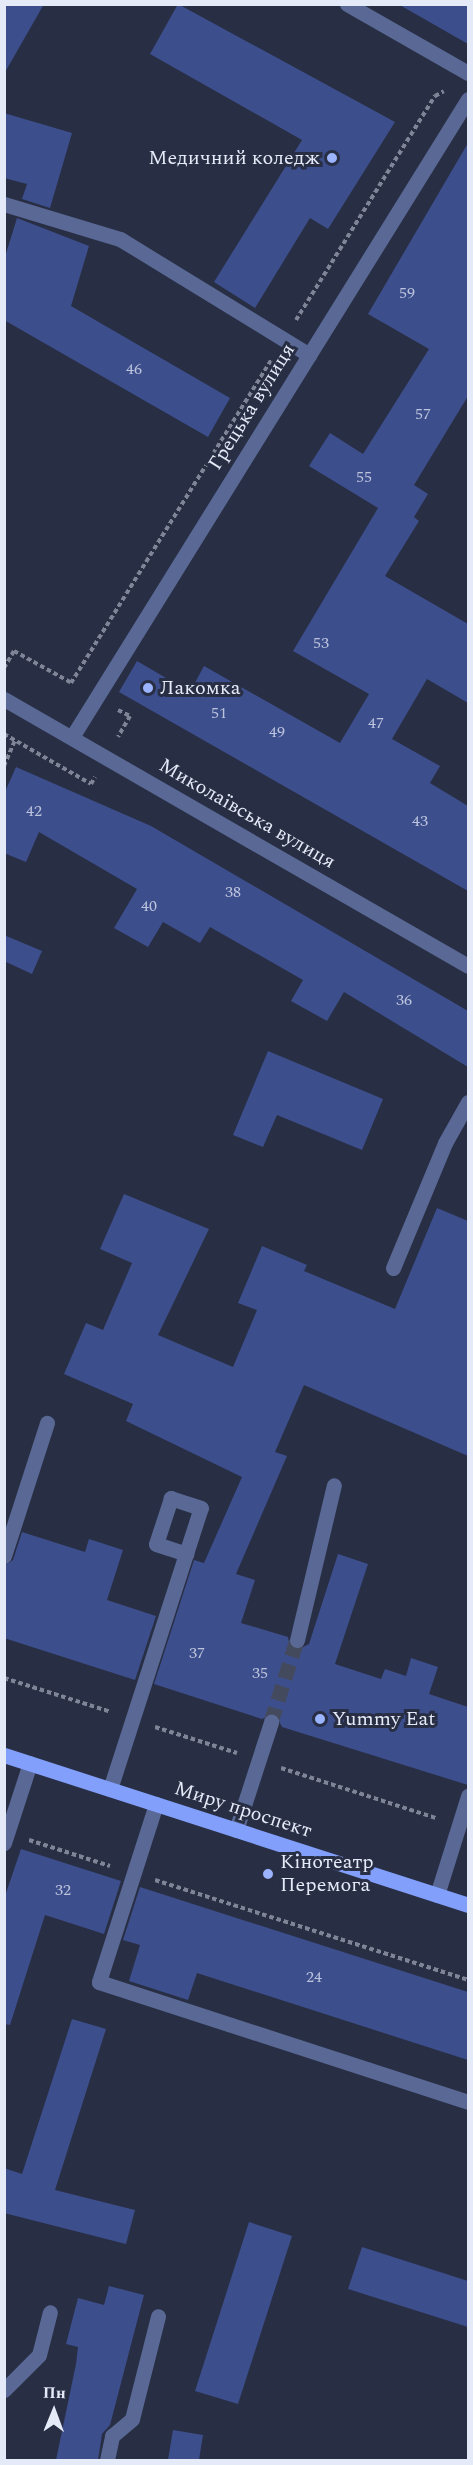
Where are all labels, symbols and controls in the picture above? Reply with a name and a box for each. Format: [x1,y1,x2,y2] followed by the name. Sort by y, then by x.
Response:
[148,146,320,170] place label: Медичний коледж
[325,151,339,165] marker: Медичний коледж
[399,283,415,303] house number: 59
[204,339,300,475] street label: Грецька вулиця
[126,359,142,379] house number: 46
[415,404,431,424] house number: 57
[356,467,372,487] house number: 55
[313,633,329,653] house number: 53
[160,676,240,700] place label: Лакомка
[141,681,155,695] marker: Лакомка
[211,703,227,723] house number: 51
[368,713,384,733] house number: 47
[269,722,285,742] house number: 49
[154,754,340,874] street label: Миколаївська вулиця
[26,801,42,821] house number: 42
[412,811,428,831] house number: 43
[225,882,241,902] house number: 38
[141,896,157,916] house number: 40
[396,990,412,1010] house number: 36
[189,1643,205,1663] house number: 37
[252,1663,268,1683] house number: 35
[332,1707,435,1731] place label: Yummy Eat
[313,1712,327,1726] marker: Yummy Eat
[171,1776,315,1844] street label: Миру проспект
[280,1850,374,1897] place label: Кінотеатр Перемога
[261,1867,275,1881] marker: Кінотеатр Перемога
[55,1880,71,1900] house number: 32
[306,1967,322,1987] house number: 24
[24,2381,84,2441] north arrow
[43,2381,66,2405] text: Пн

